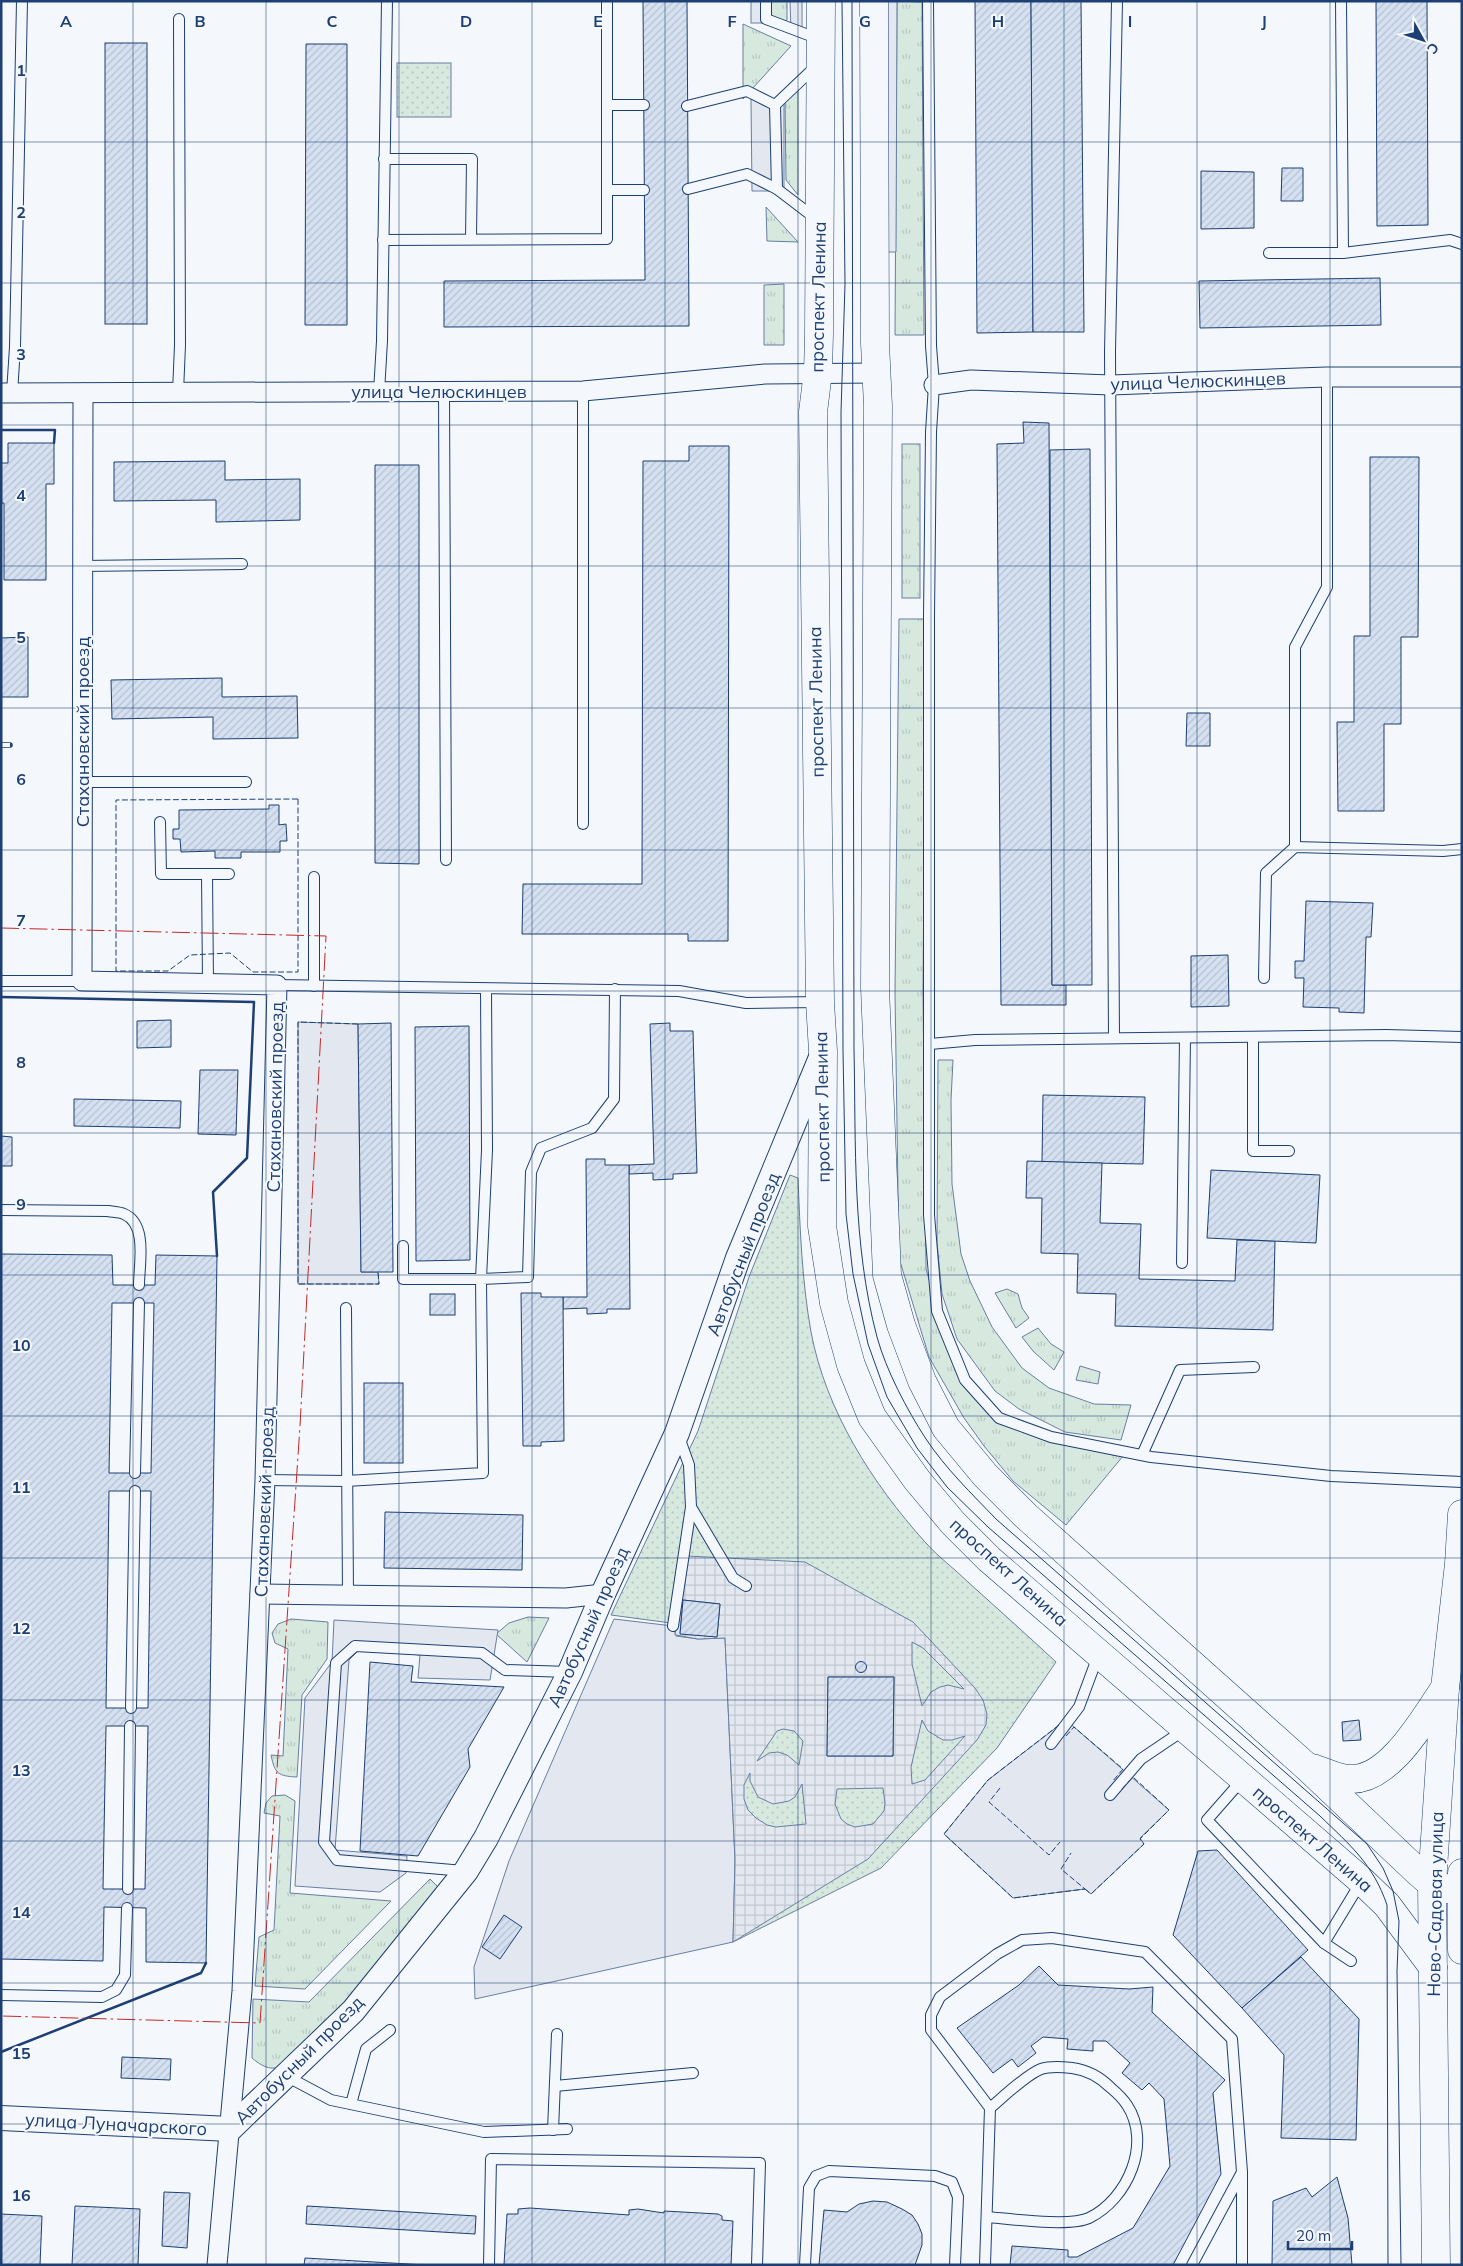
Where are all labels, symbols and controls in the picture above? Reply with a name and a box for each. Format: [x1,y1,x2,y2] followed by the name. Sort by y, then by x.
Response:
[60,11,72,31] text: A
[194,11,206,31] text: B
[327,11,338,31] text: C
[460,11,472,31] text: D
[593,11,603,31] text: E
[727,11,737,31] text: F
[859,11,871,31] text: G
[992,11,1004,31] text: H
[1128,11,1132,31] text: I
[1261,11,1267,31] text: J
[1398,15,1448,65] north arrow
[1423,39,1443,58] text: С
[16,60,26,80] text: 1
[16,202,26,222] text: 2
[805,221,831,373] street label: проспект Ленина
[16,344,26,364] text: 3
[1110,366,1286,396] street label: улица Челюскинцев
[351,380,527,403] street label: улица Челюскинцев
[16,485,26,505] text: 4
[803,626,829,778] street label: проспект Ленина
[16,627,26,647] text: 5
[71,637,94,827] street label: Стахановский проезд
[16,769,26,789] text: 6
[16,910,26,930] text: 7
[262,1001,288,1193] street label: Стахановский проезд
[809,1031,835,1183] street label: проспект Ленина
[16,1052,26,1072] text: 8
[701,1169,785,1339] street label: Автобусный проезд
[16,1194,26,1214] text: 9
[11,1335,31,1355] text: 10
[249,1406,279,1598] street label: Стахановский проезд
[11,1477,31,1497] text: 11
[945,1513,1073,1631] street label: проспект Ленина
[542,1543,634,1711] street label: Автобусный проезд
[11,1618,31,1638] text: 12
[11,1760,31,1780] text: 13
[1248,1781,1378,1897] street label: проспект Ленина
[1422,1811,1448,1997] street label: Ново-Садовая улица
[11,1902,31,1922] text: 14
[230,1991,368,2129] street label: Автобусный проезд
[11,2043,31,2063] text: 15
[24,2108,208,2140] street label: улица Луначарского
[11,2185,31,2205] text: 16
[1288,2218,1352,2250] scale bar
[1296,2226,1331,2245] text: 20 m

